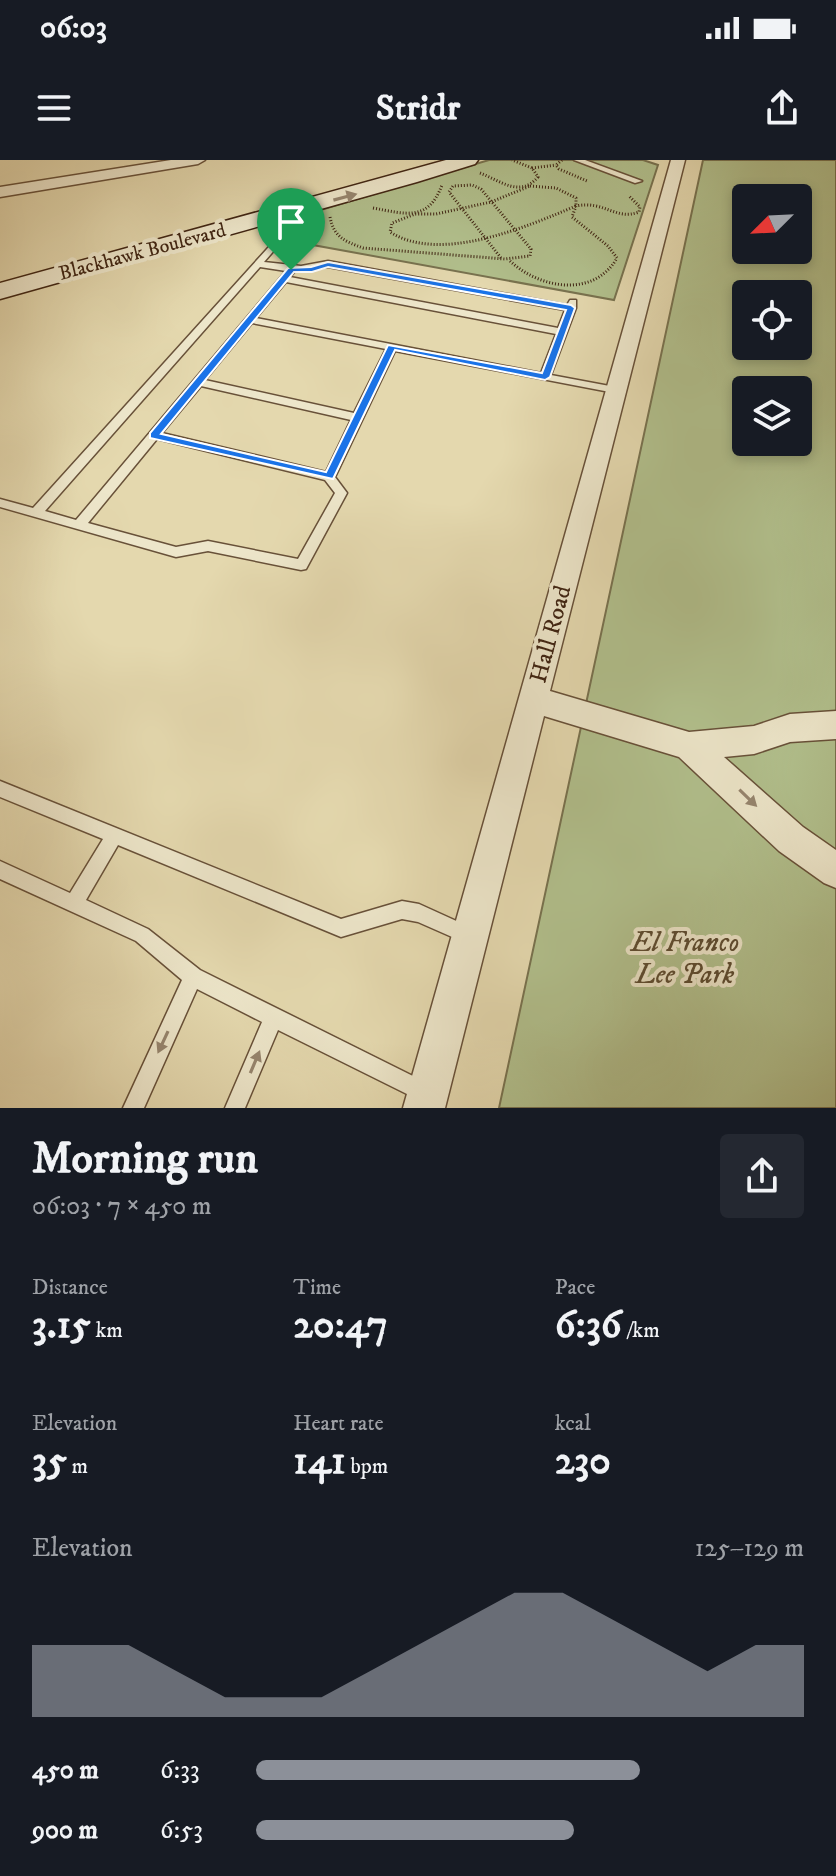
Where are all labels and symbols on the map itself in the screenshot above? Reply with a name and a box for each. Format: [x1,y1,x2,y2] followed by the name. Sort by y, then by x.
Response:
[732,184,812,264] north arrow
[257,188,325,270] pin
[333,191,358,203] one-way arrow
[56,218,229,287] street label: Blackhawk Boulevard
[524,582,578,686] street label: Hall Road
[738,788,757,806] one-way arrow
[629,925,739,992] park label: El Franco Lee Park
[156,1031,170,1054] one-way arrow
[248,1050,261,1074] one-way arrow

